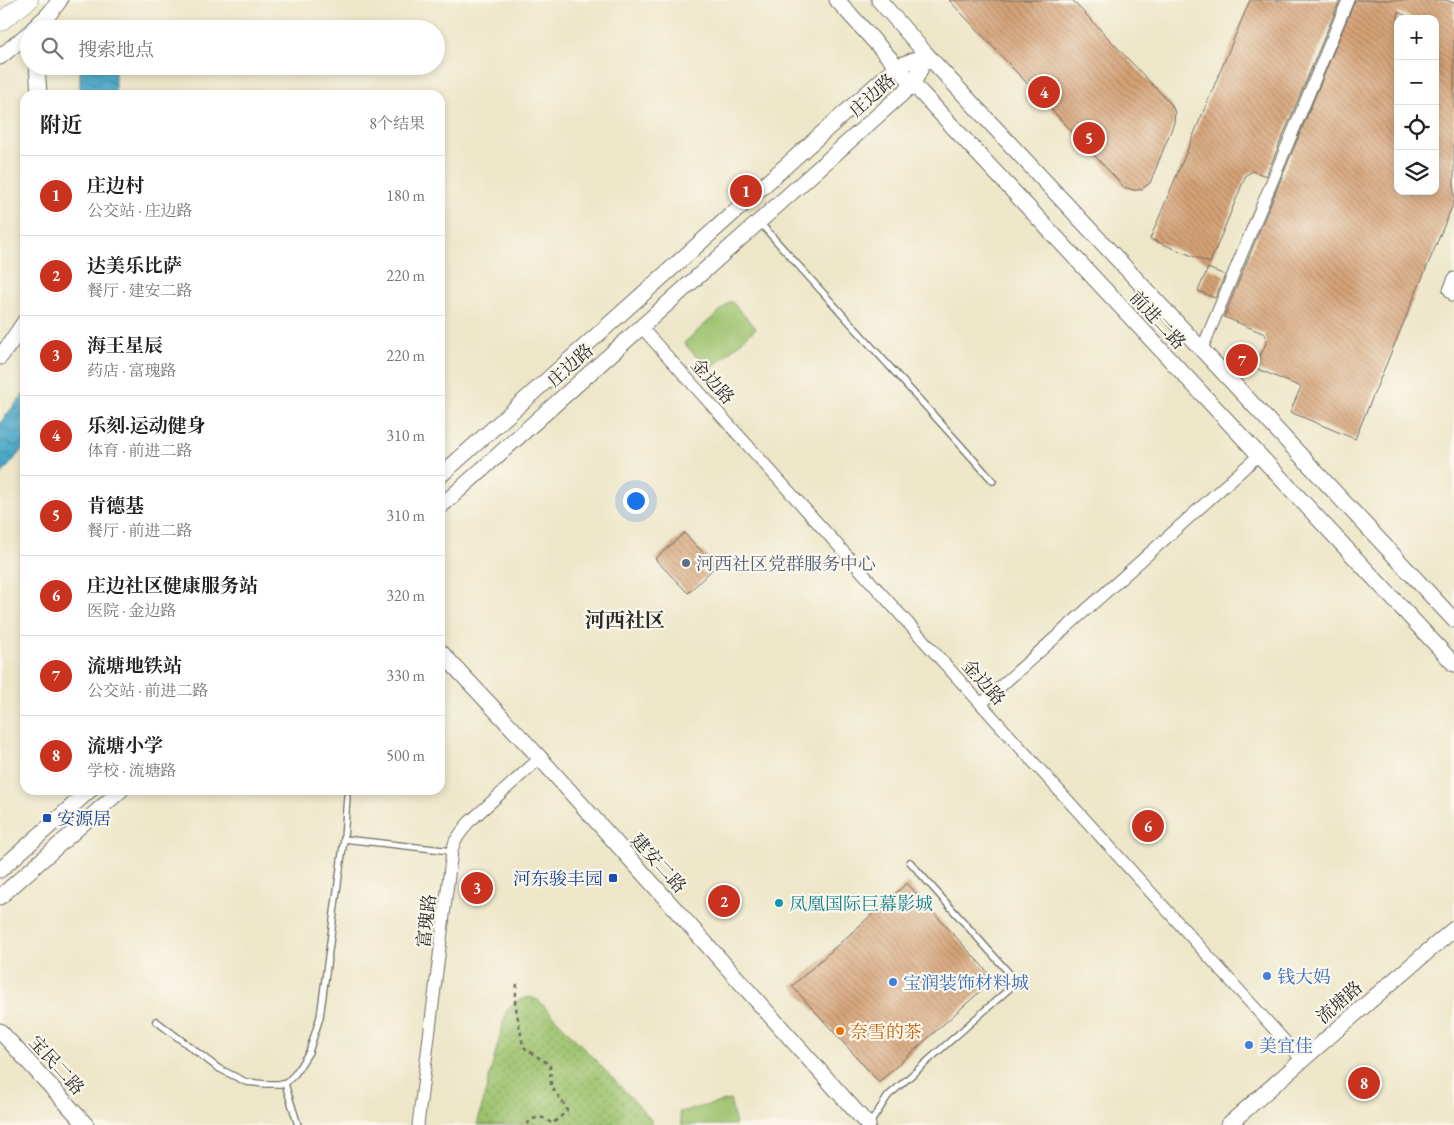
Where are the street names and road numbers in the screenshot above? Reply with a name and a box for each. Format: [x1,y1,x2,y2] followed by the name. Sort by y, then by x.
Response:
[844,68,900,122] street label: 庄边路
[1125,286,1191,354] street label: 前进二路
[542,338,598,392] street label: 庄边路
[686,353,740,409] street label: 金边路
[957,654,1011,710] street label: 金边路
[626,829,692,897] street label: 建安二路
[411,893,441,949] street label: 富瑰路
[1311,976,1367,1028] street label: 流塘路
[24,1031,90,1099] street label: 宝民二路

